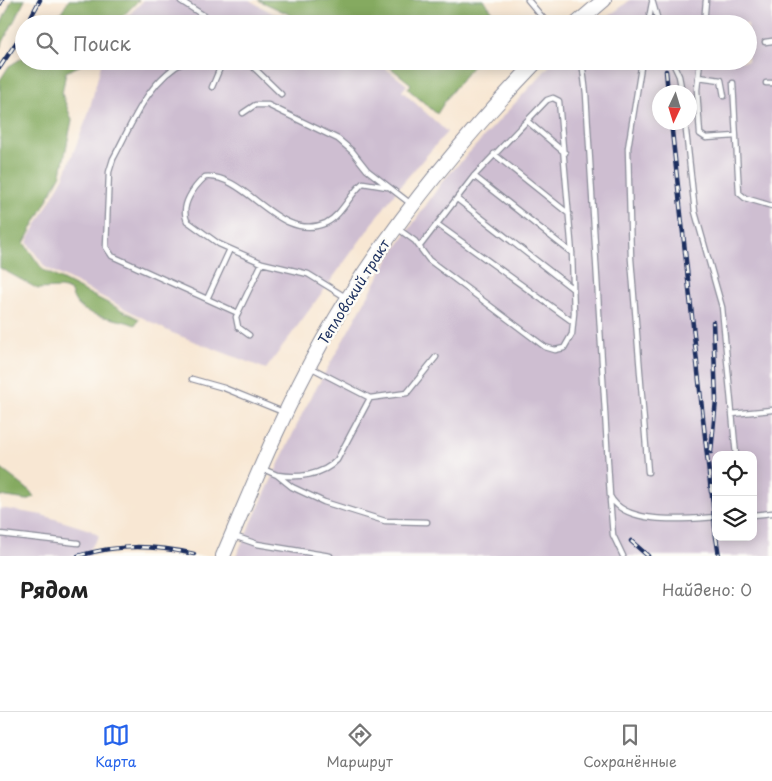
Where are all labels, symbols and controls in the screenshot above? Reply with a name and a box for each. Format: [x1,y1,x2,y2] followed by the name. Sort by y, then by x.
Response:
[15,15,757,70] search box
[33,29,61,57] icon: search
[73,29,131,57] text: Поиск
[652,85,697,130] north arrow
[313,235,395,349] street label: Тепловский тракт
[712,451,757,541] map controls
[712,451,757,496] button: locate
[712,496,757,541] button: layers
[20,573,88,605] text: Рядом
[662,577,752,601] text: Найдено: 0
[95,721,136,772] tab: Карта
[327,721,393,772] tab: Маршрут
[583,721,677,772] tab: Сохранённые

